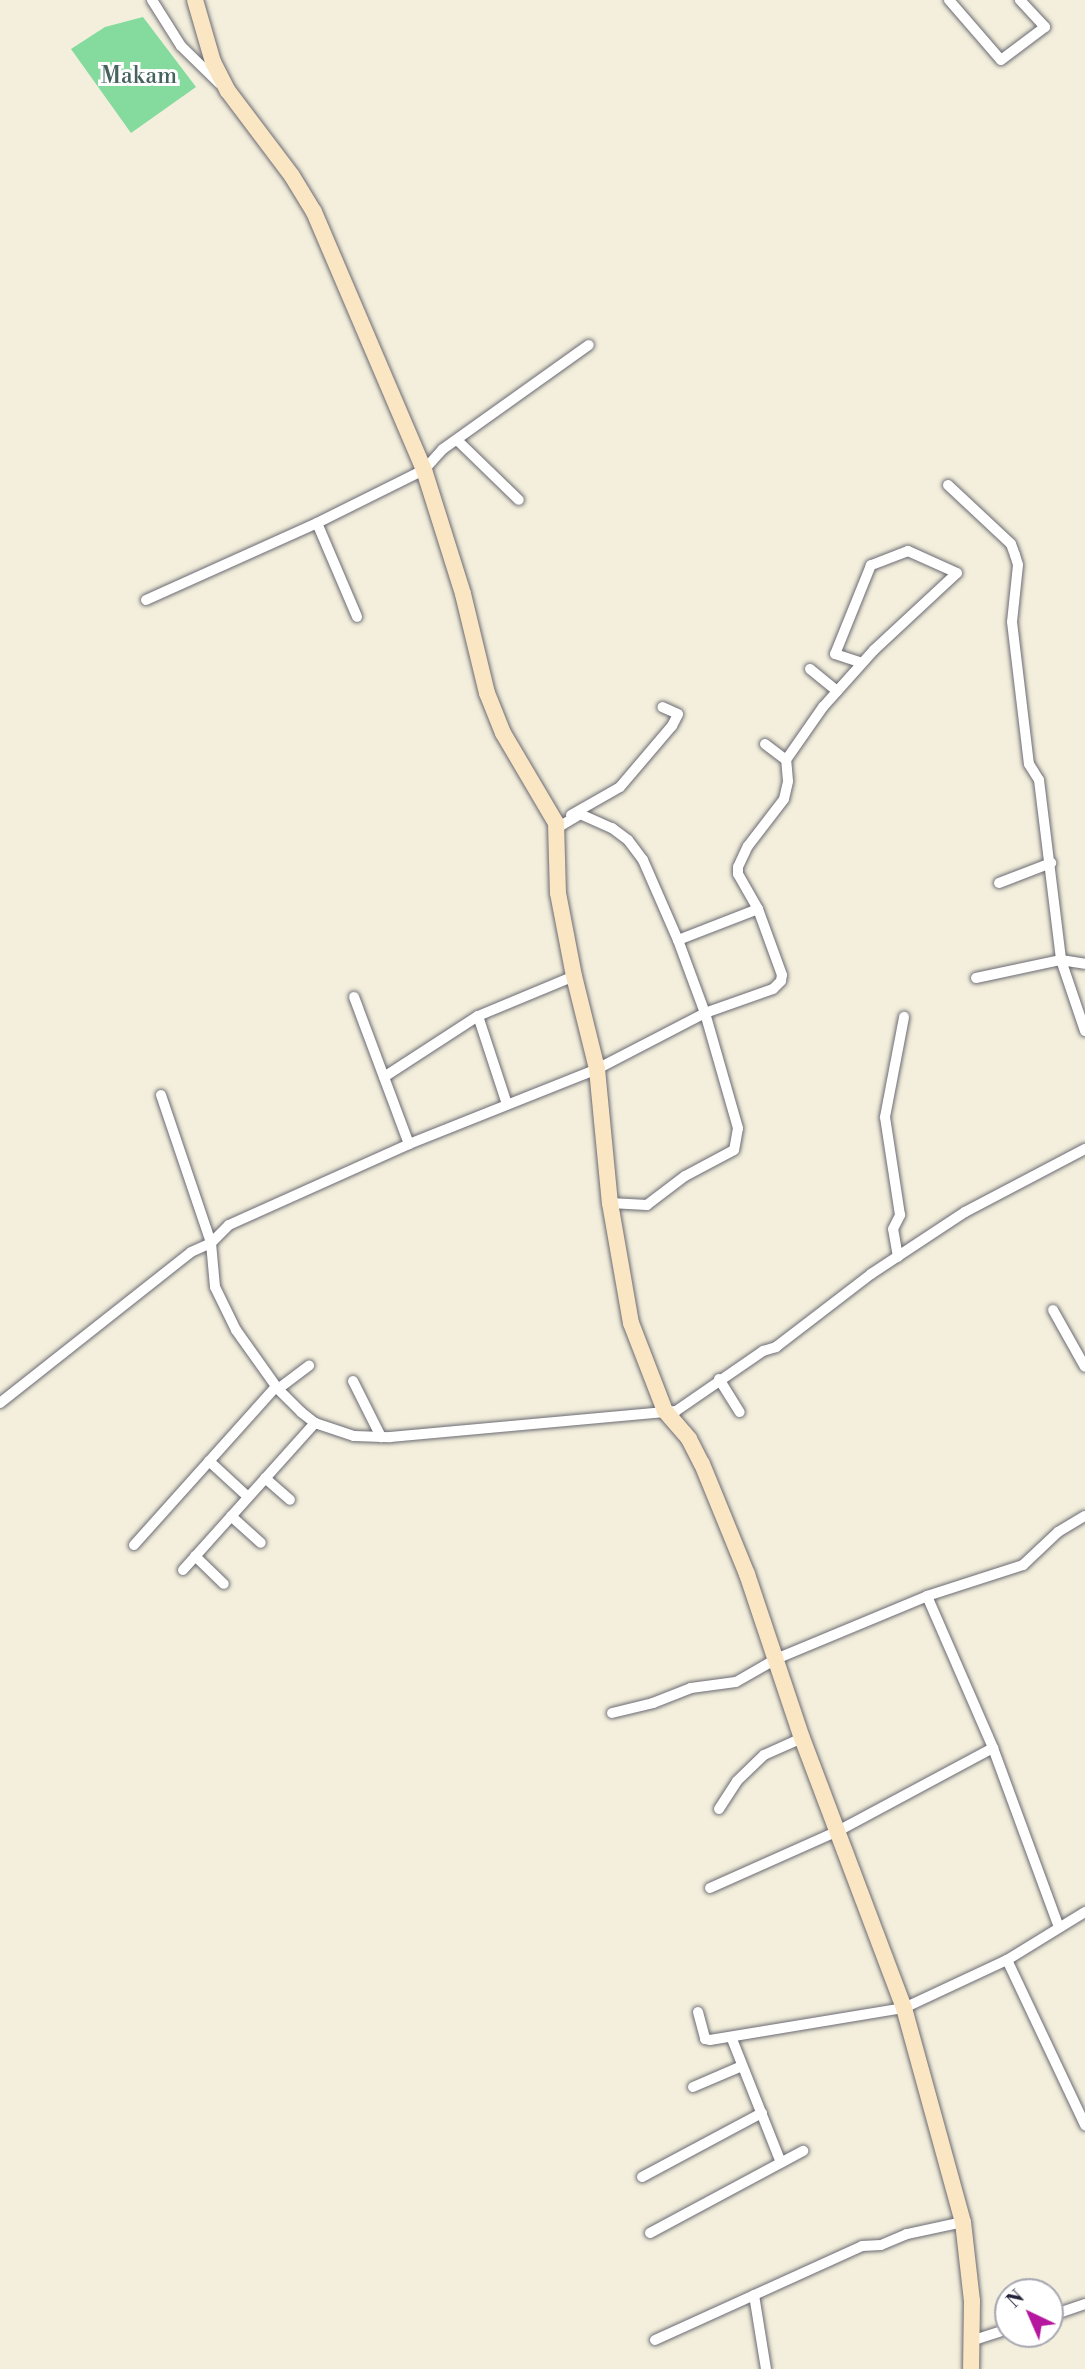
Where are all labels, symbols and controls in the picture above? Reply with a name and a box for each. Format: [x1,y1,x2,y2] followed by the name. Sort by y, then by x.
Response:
[101,62,177,90] park label: Makam
[994,2278,1064,2348] north arrow
[1002,2285,1030,2313] text: N

